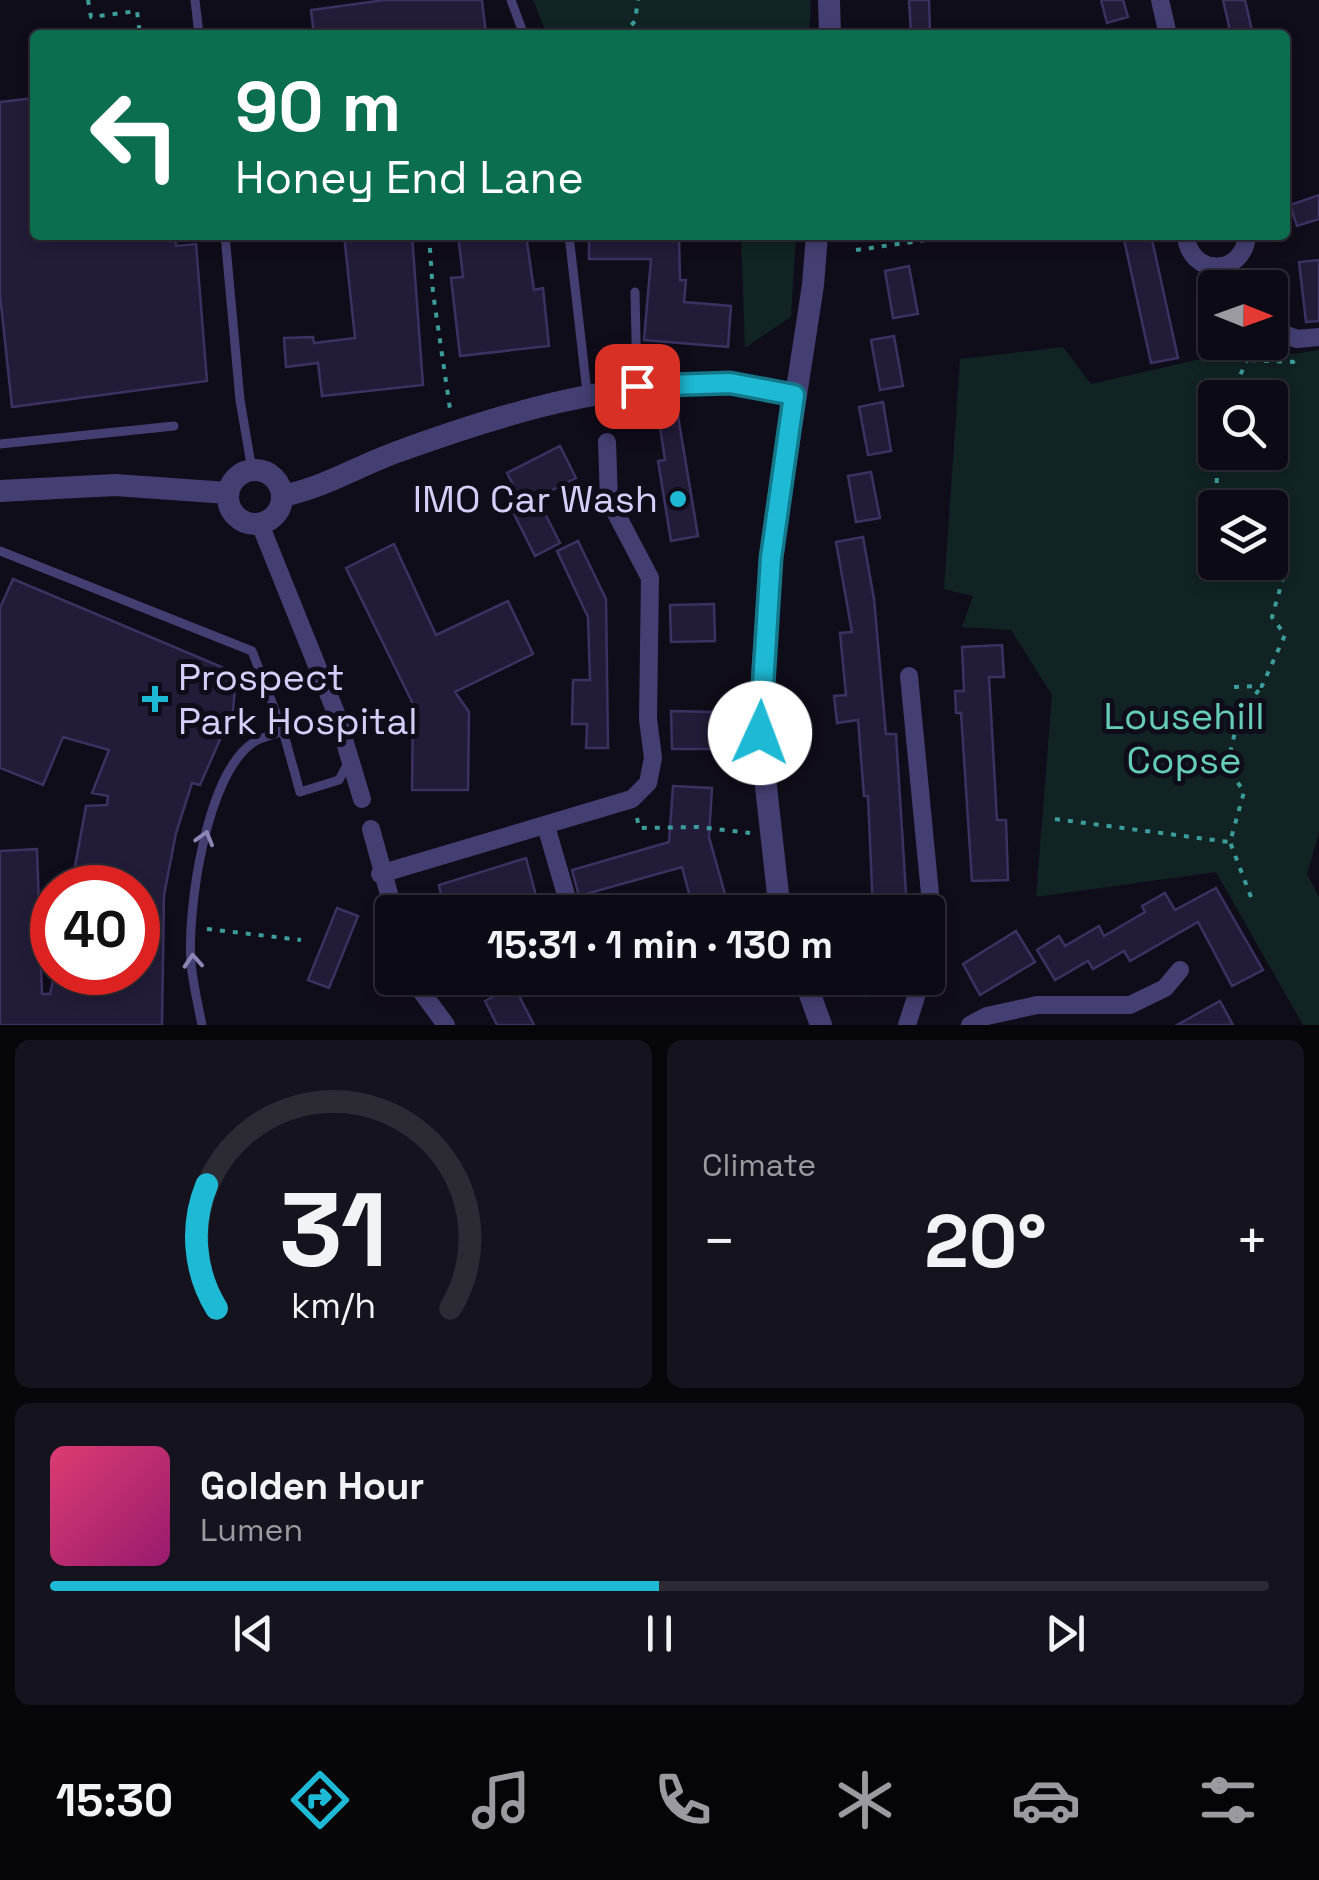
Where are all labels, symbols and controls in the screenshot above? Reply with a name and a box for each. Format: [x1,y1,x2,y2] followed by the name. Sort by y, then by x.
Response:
[235,62,401,151] text: 90 m
[70,70,200,200] icon: left
[235,149,584,206] text: Honey End Lane
[1198,270,1288,360] north arrow
[1198,270,1288,580] map controls
[595,344,680,429] pin
[610,359,665,414] icon: arrive
[1198,380,1288,470] button: search
[413,475,658,523] place label: IMO Car Wash
[667,488,689,510] marker: IMO Car Wash
[1198,490,1288,580] button: layers
[178,653,418,745] place label: Prospect Park Hospital
[708,681,812,785] position arrow
[142,686,168,712] marker: Prospect Park Hospital
[1103,692,1265,784] park label: Lousehill Copse
[193,830,214,848] one-way arrow
[30,865,160,995] speed limit sign: 40
[487,921,833,969] text: 15:31 · 1 min · 130 m
[183,952,204,968] one-way arrow
[702,1145,816,1185] text: Climate
[279,1164,388,1296] text: 31
[924,1193,1047,1289] text: 20°
[702,1206,736,1276] text: −
[1235,1206,1269,1276] text: +
[291,1283,376,1328] text: km/h
[200,1462,424,1510] text: Golden Hour
[200,1510,303,1550] text: Lumen
[226,1606,281,1661] icon: previous
[632,1606,687,1661] icon: pause
[1038,1606,1093,1661] icon: next
[285,1765,355,1835] icon: directions
[466,1765,536,1835] icon: music
[648,1765,718,1835] icon: phone
[830,1765,900,1835] icon: climate
[1011,1765,1081,1835] icon: car
[1193,1765,1263,1835] icon: filters
[56,1772,173,1829] text: 15:30

